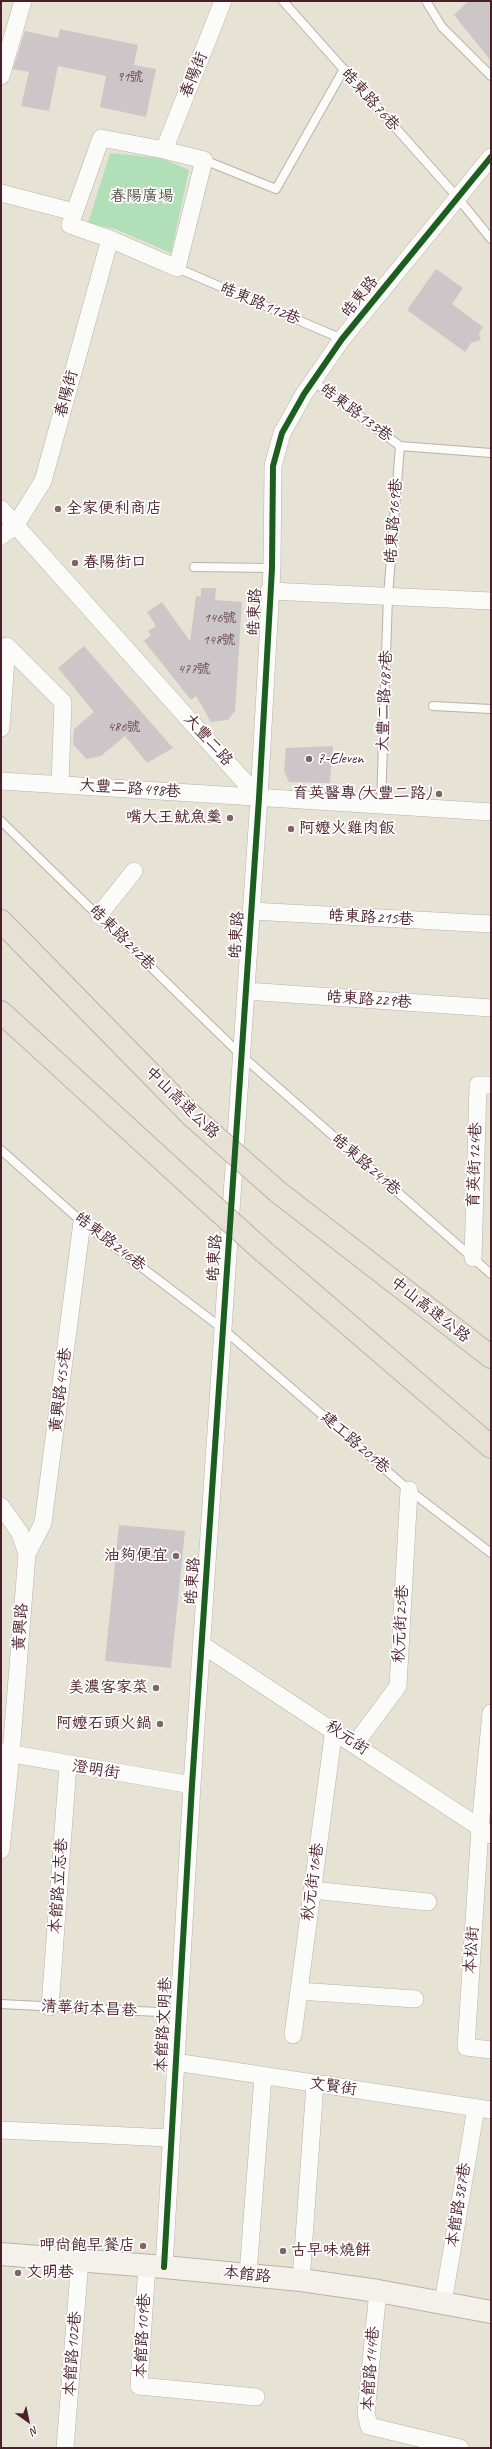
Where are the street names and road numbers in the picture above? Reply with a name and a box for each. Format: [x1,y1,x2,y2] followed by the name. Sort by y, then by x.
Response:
[176,49,212,101] street label: 春陽街
[337,64,403,136] street label: 皓東路76巷
[337,272,383,322] street label: 皓東路
[217,278,303,330] street label: 皓東路112巷
[52,368,82,420] street label: 春陽街
[316,380,396,446] street label: 皓東路133巷
[381,478,407,564] street label: 皓東路169巷
[244,588,266,636] street label: 皓東路
[374,650,396,752] street label: 大豐二路487巷
[179,710,237,770] street label: 大豐二路
[79,776,181,802] street label: 大豐二路498巷
[85,901,159,975] street label: 皓東路242巷
[328,906,414,930] street label: 皓東路215巷
[226,910,248,960] street label: 皓東路
[326,987,412,1013] street label: 皓東路229巷
[141,1063,223,1143] street label: 中山高速公路
[464,1122,486,1208] street label: 育英街124巷
[327,1130,405,1200] street label: 皓東路241巷
[70,1208,150,1276] street label: 皓東路246巷
[204,1233,226,1283] street label: 皓東路
[386,1273,474,1347] street label: 中山高速公路
[46,1346,76,1434] street label: 黃興路455巷
[316,1408,394,1478] street label: 建工路201巷
[182,1556,204,1606] street label: 皓東路
[389,1584,413,1664] street label: 秋元街25巷
[10,1602,32,1652] street label: 黃興路
[322,1717,372,1759] street label: 秋元街
[71,1757,121,1783] street label: 澄明街
[46,1837,72,1935] street label: 本館路立志巷
[298,1842,328,1922] street label: 秋元街16巷
[461,1925,483,1975] street label: 本松街
[152,1977,176,2073] street label: 本館路文明巷
[41,1997,137,2021] street label: 清華街本昌巷
[308,2074,358,2100] street label: 文賢街
[443,2161,475,2249] street label: 本館路387巷
[222,2263,272,2287] street label: 本館路
[131,2293,155,2379] street label: 本館路109巷
[60,2311,86,2397] street label: 本館路102巷
[358,2326,384,2412] street label: 本館路144巷

